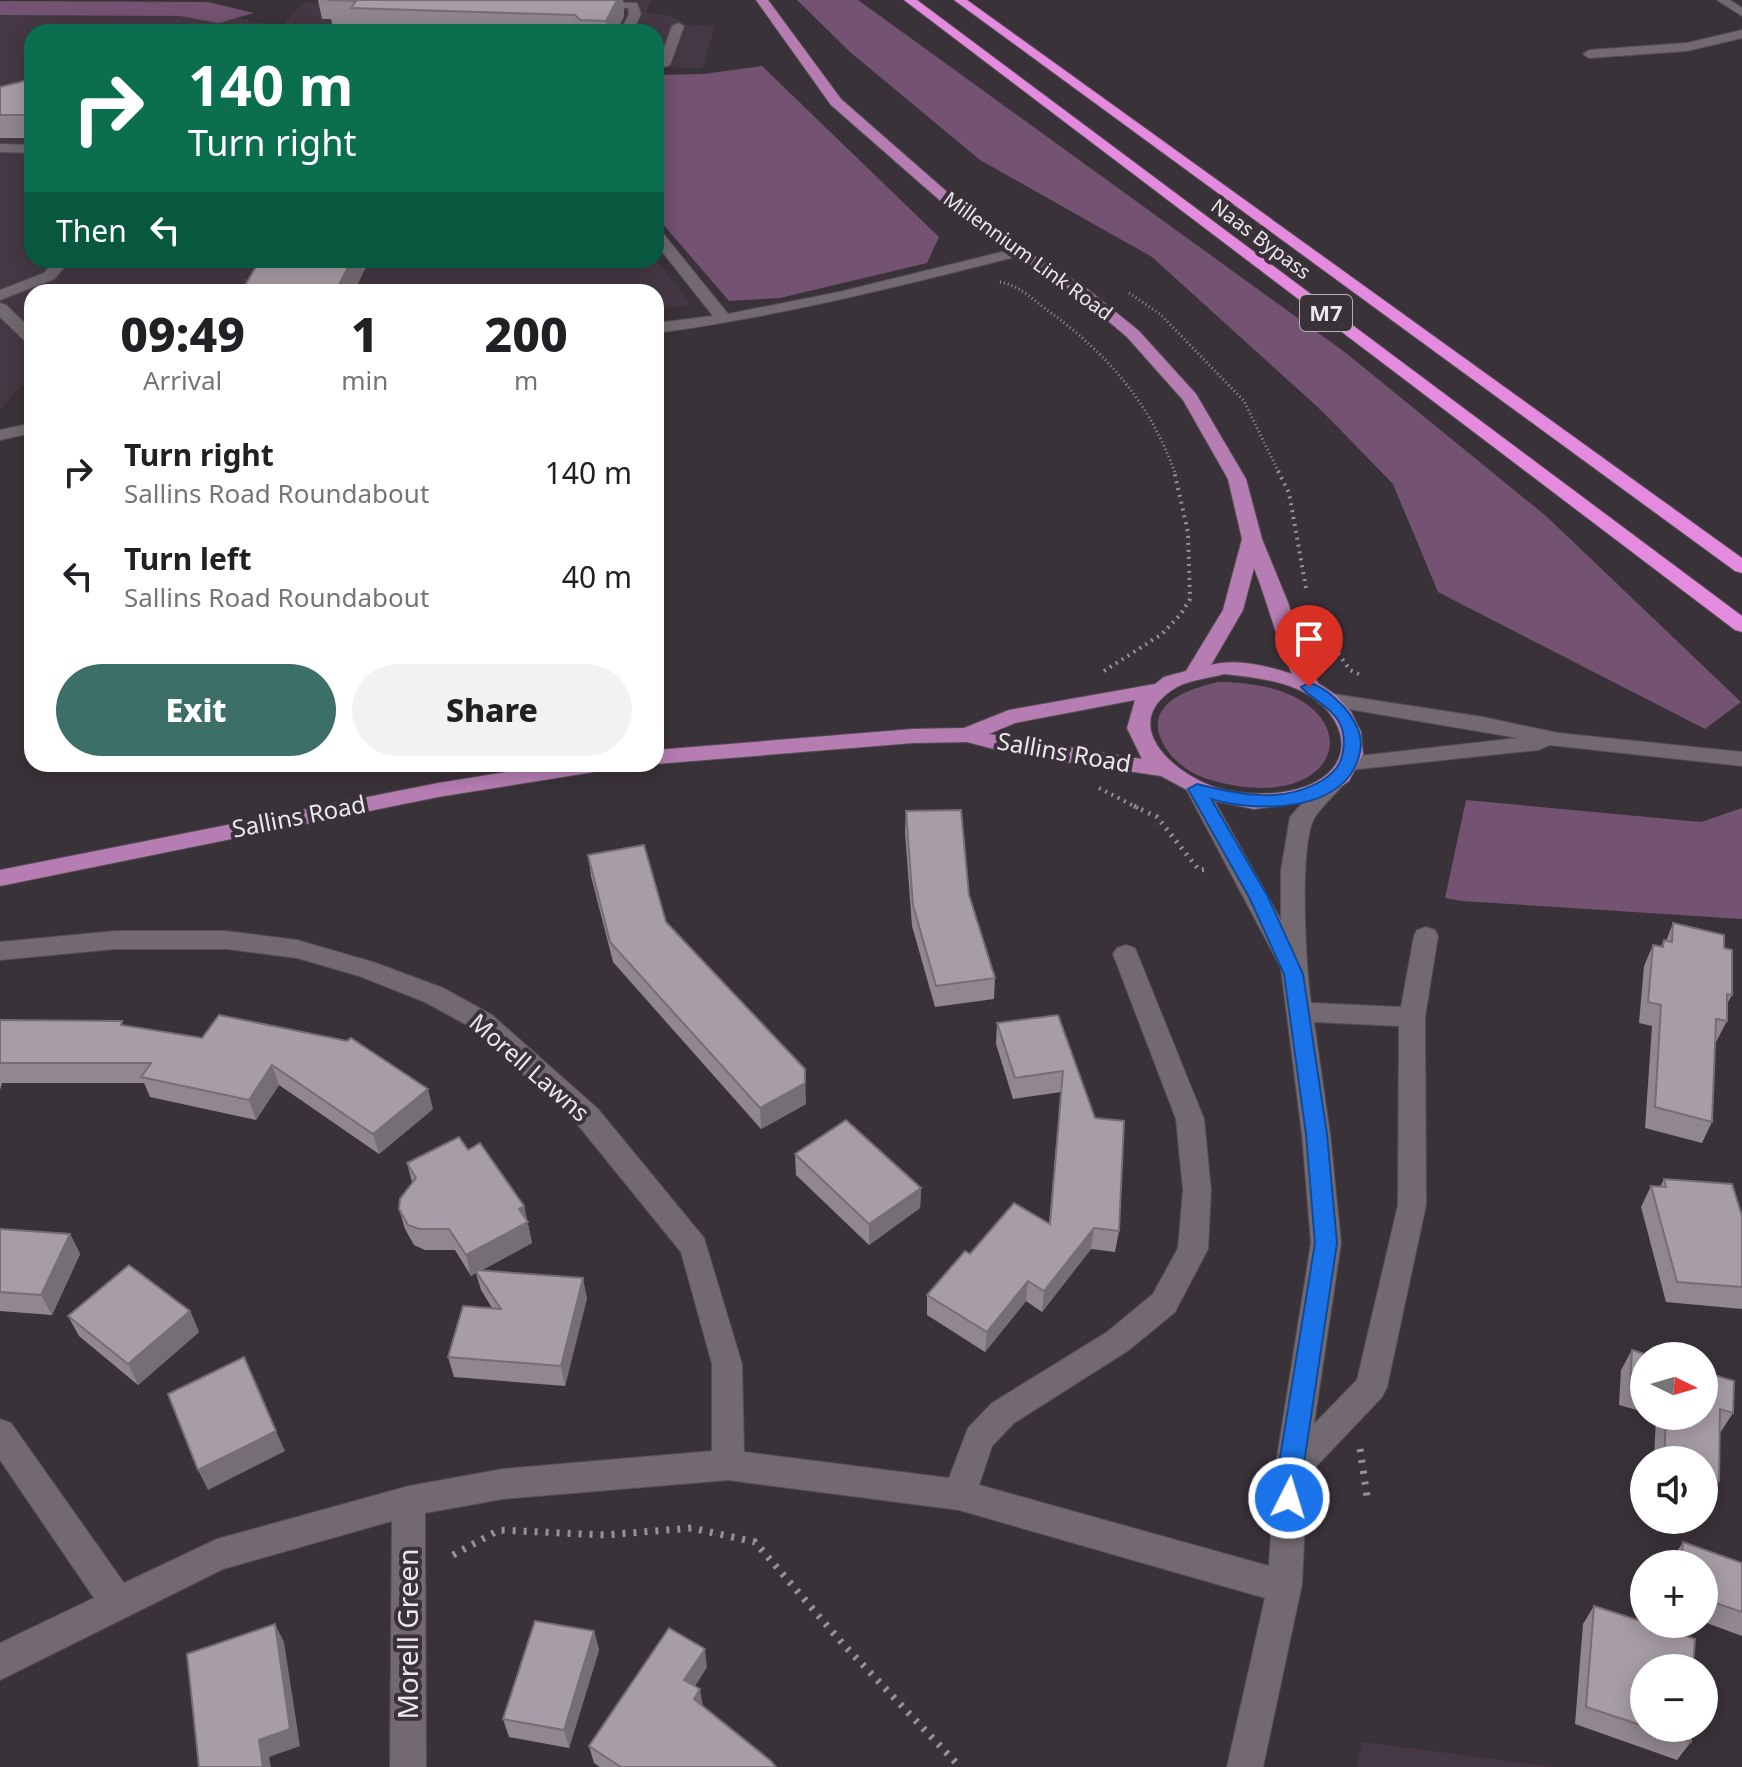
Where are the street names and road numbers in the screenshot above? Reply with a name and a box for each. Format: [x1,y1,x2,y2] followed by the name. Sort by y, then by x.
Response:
[938,185,1118,326] street label: Millennium Link Road
[1206,192,1317,285] street label: Naas Bypass
[1300,295,1352,331] road number: M7
[995,724,1134,780] street label: Sallins Road
[229,786,368,845] street label: Sallins Road
[463,1005,597,1128] street label: Morell Lawns
[388,1548,426,1720] street label: Morell Green

